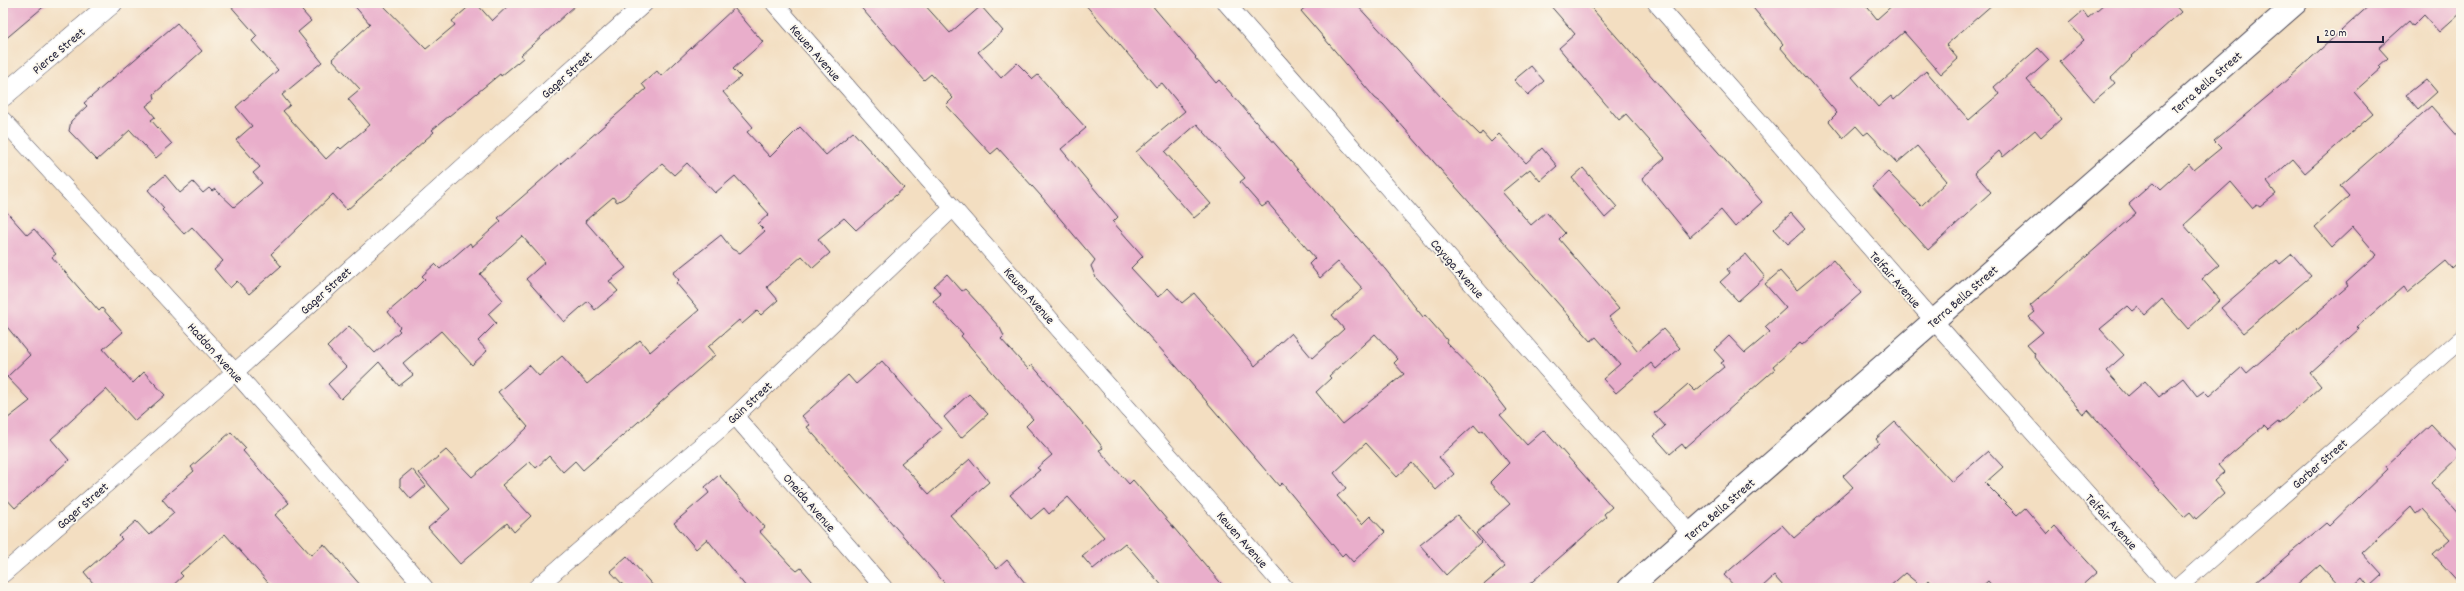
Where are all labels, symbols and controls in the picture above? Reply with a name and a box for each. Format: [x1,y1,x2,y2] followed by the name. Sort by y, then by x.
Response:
[2318,18,2383,44] scale bar
[784,21,845,87] street label: Kewen Avenue
[29,24,91,80] street label: Pierce Street
[2324,25,2347,42] text: 20 m
[538,47,598,104] street label: Gager Street
[2168,48,2247,120] street label: Terra Bella Street
[1425,236,1488,304] street label: Cayuga Avenue
[1864,248,1925,314] street label: Telfair Avenue
[1924,262,2003,334] street label: Terra Bella Street
[297,263,357,320] street label: Gager Street
[998,264,1059,330] street label: Kewen Avenue
[182,319,247,388] street label: Haddon Avenue
[724,378,778,430] street label: Gain Street
[2289,435,2353,494] street label: Garber Street
[777,470,839,537] street label: Oneida Avenue
[1681,475,1760,547] street label: Terra Bella Street
[53,479,114,535] street label: Gager Street
[2080,490,2141,555] street label: Telfair Avenue
[1211,508,1272,574] street label: Kewen Avenue

